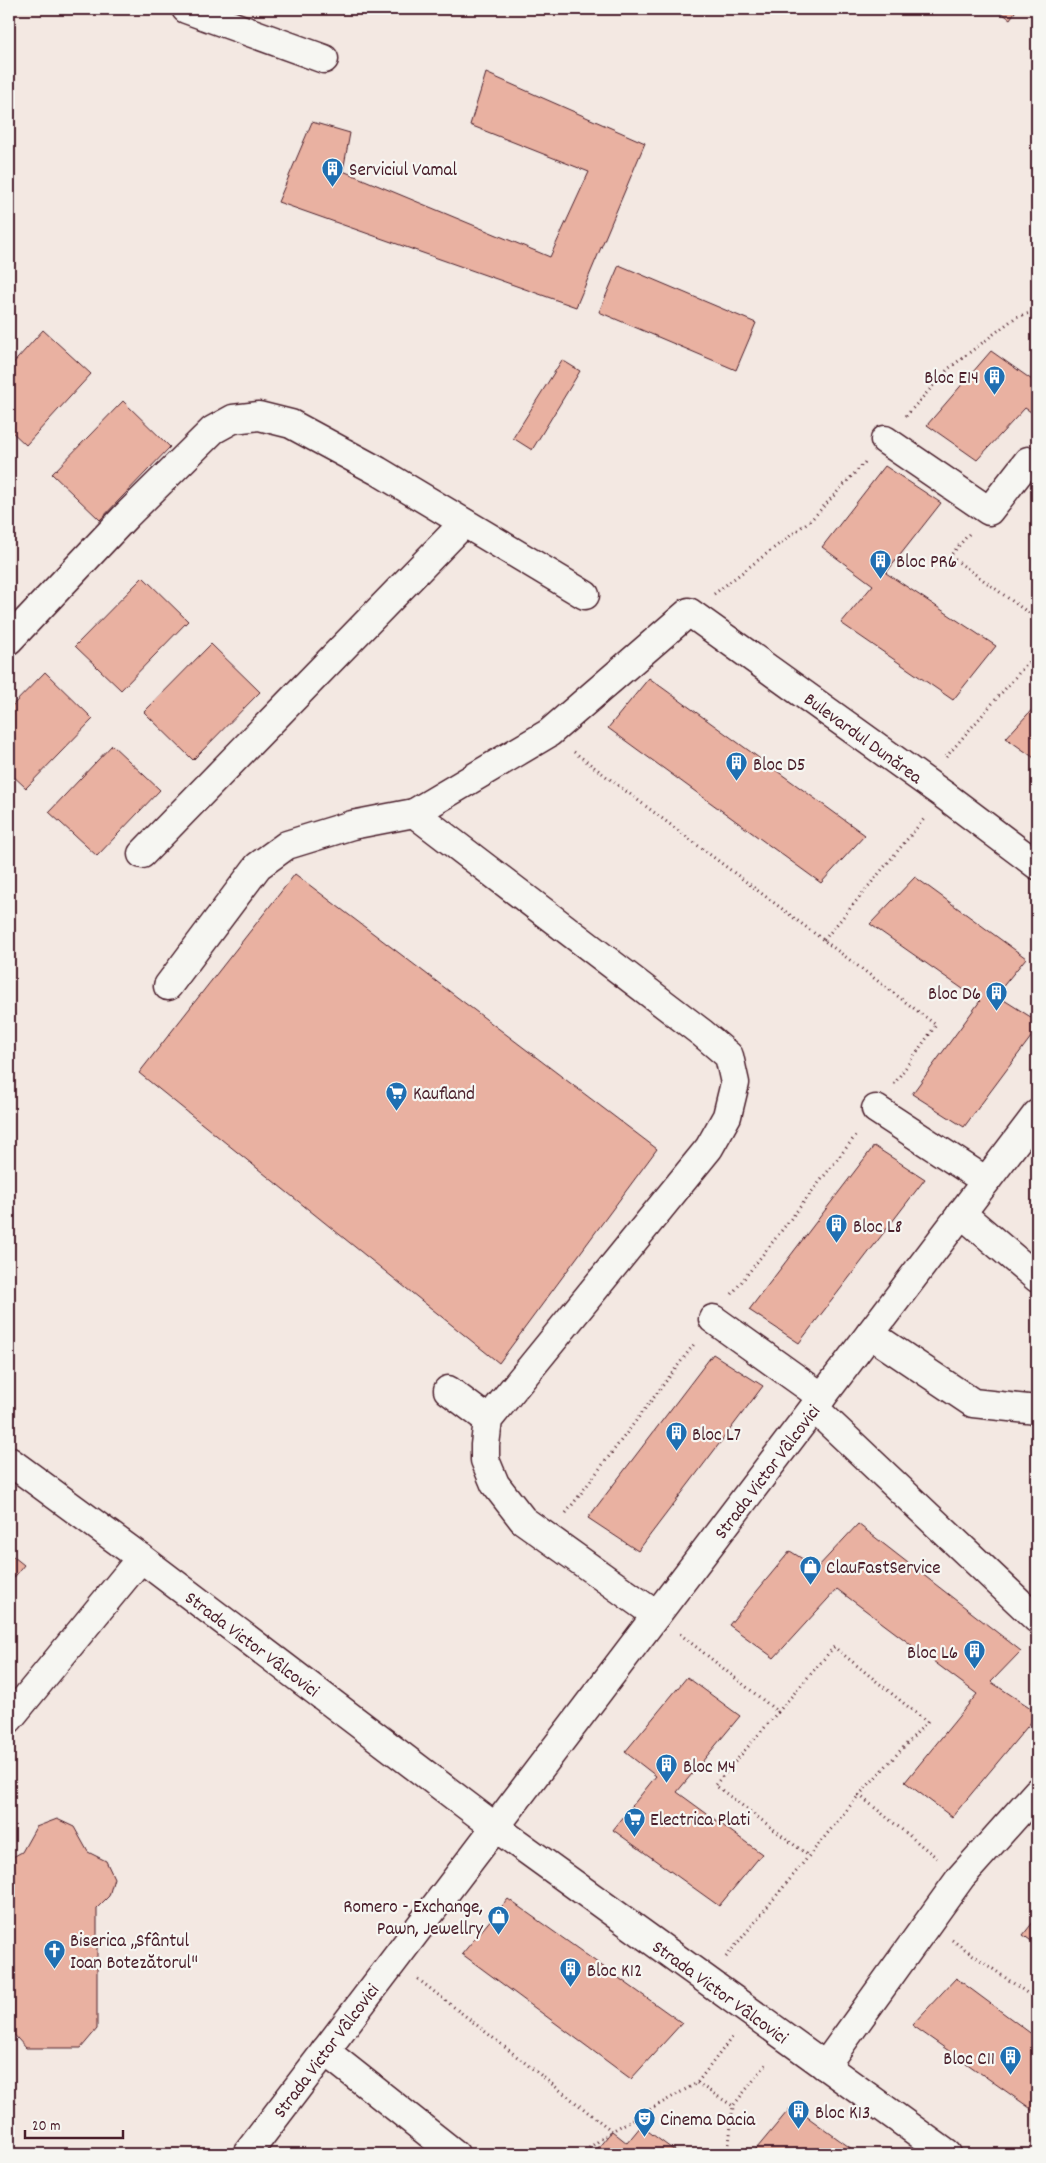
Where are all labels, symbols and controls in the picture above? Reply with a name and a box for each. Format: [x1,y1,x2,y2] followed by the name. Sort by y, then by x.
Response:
[321,156,345,187] building icon: Serviciul Vamal
[349,158,457,185] place label: Serviciul Vamal
[983,364,1007,395] building icon: Bloc E14
[924,366,979,393] place label: Bloc E14
[868,548,892,579] building icon: Bloc PR6
[896,550,957,577] place label: Bloc PR6
[797,688,928,793] street label: Bulevardul Dunărea
[725,751,749,782] building icon: Bloc D5
[753,753,806,780] place label: Bloc D5
[985,980,1009,1011] building icon: Bloc D6
[928,982,981,1009] place label: Bloc D6
[385,1080,409,1111] supermarket icon: Kaufland
[413,1082,475,1109] place label: Kaufland
[825,1213,849,1244] building icon: Bloc L8
[853,1215,902,1242] place label: Bloc L8
[709,1400,829,1546] street label: Strada Victor Vâlcovici
[664,1421,688,1452] building icon: Bloc L7
[692,1423,741,1450] place label: Bloc L7
[798,1554,822,1585] shop icon: ClauFastService
[826,1556,941,1583] place label: ClauFastService
[178,1586,324,1706] street label: Strada Victor Vâlcovici
[962,1639,986,1670] building icon: Bloc L6
[907,1641,958,1668] place label: Bloc L6
[655,1753,679,1784] building icon: Bloc M4
[683,1755,736,1782] place label: Bloc M4
[622,1806,646,1837] supermarket icon: Electrica Plati
[650,1808,751,1835] place label: Electrica Plati
[343,1895,483,1944] place label: Romero - Exchange, Pawn, Jewellry
[487,1904,511,1935] shop icon: Romero - Exchange, Pawn, Jewellry
[70,1929,198,1978] place label: Biserica „Sfântul Ioan Botezătorul"
[645,1935,793,2053] street label: Strada Victor Vâlcovici
[42,1938,66,1969] church icon: Biserica „Sfântul Ioan Botezătorul"
[559,1957,583,1988] building icon: Bloc K12
[587,1959,642,1986] place label: Bloc K12
[268,1979,388,2125] street label: Strada Victor Vâlcovici
[999,2045,1023,2076] building icon: Bloc C11
[943,2047,995,2074] place label: Bloc C11
[787,2099,811,2130] building icon: Bloc K13
[815,2101,870,2128] place label: Bloc K13
[632,2106,656,2137] theatre icon: Cinema Dacia
[25,2108,122,2140] scale bar
[660,2108,756,2135] place label: Cinema Dacia
[32,2116,60,2138] text: 20 m

